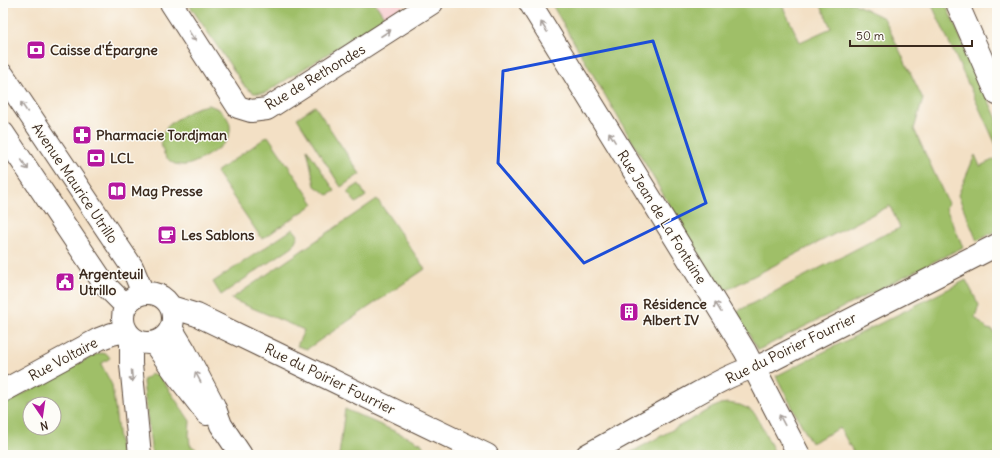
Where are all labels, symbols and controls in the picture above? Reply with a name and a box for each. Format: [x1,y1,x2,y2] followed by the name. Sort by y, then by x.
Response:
[540,21,548,33] one-way arrow
[850,22,972,48] scale bar
[856,28,885,43] text: 50 m
[380,29,391,37] one-way arrow
[188,30,196,41] one-way arrow
[25,39,47,61] bank icon: Caisse d'Épargne
[262,40,368,114] street label: Rue de Rethondes
[50,41,158,59] place label: Caisse d'Épargne
[20,101,28,113] one-way arrow
[28,119,122,247] street label: Avenue Maurice Utrillo
[71,124,93,146] pharmacy icon: Pharmacie Tordjman
[96,126,227,144] place label: Pharmacie Tordjman
[608,132,616,143] one-way arrow
[85,147,107,169] bank icon: LCL
[613,147,711,287] street label: Rue Jean de La Fontaine
[110,149,134,167] place label: LCL
[21,159,29,170] one-way arrow
[106,180,128,202] library icon: Mag Presse
[131,182,203,200] place label: Mag Presse
[156,224,178,246] cafe icon: Les Sablons
[181,226,255,244] place label: Les Sablons
[79,265,143,299] place label: Argenteuil Utrillo
[54,271,76,293] public building icon: Argenteuil Utrillo
[643,295,707,329] place label: Résidence Albert IV
[618,301,640,323] building icon: Résidence Albert IV
[714,301,722,313] one-way arrow
[723,308,860,387] street label: Rue du Poirier Fourrier
[25,333,101,385] street label: Rue Voltaire
[262,340,399,419] street label: Rue du Poirier Fourrier
[128,369,136,382] one-way arrow
[194,371,202,383] one-way arrow
[22,396,62,436] north arrow
[778,414,785,426] one-way arrow
[39,418,50,433] text: N

